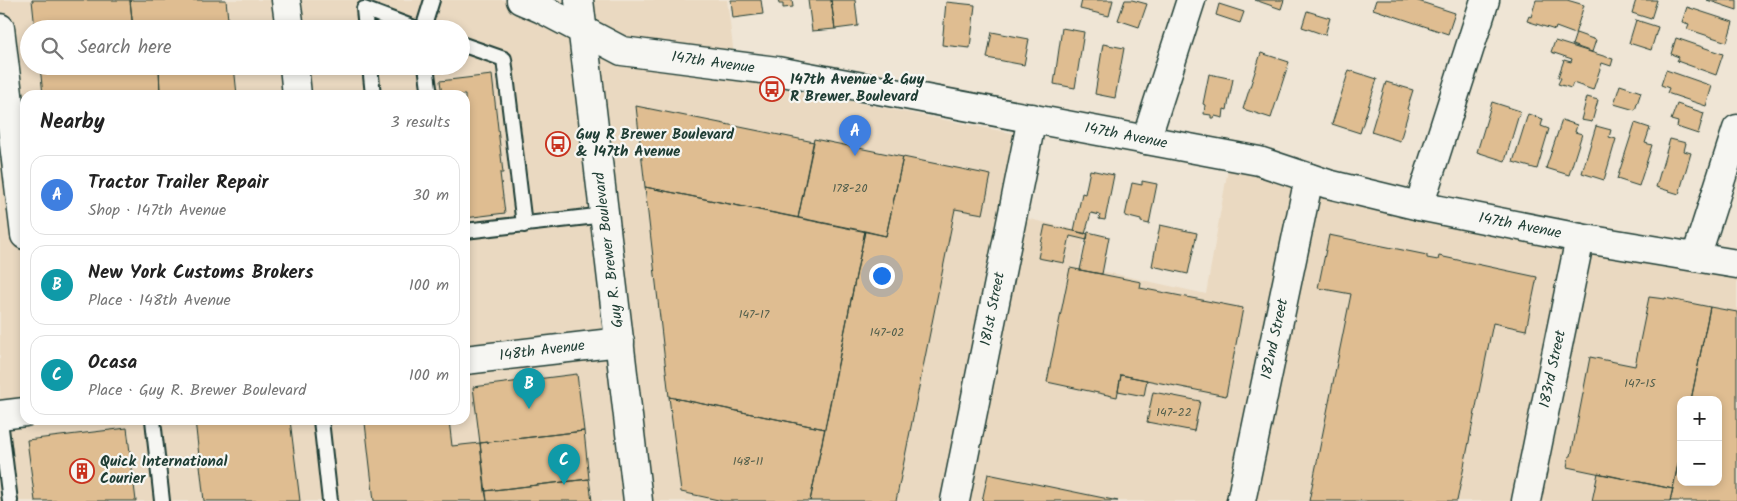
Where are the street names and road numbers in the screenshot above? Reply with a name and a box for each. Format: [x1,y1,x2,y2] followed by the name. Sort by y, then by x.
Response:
[670,45,756,81] street label: 147th Avenue
[1083,116,1170,156] street label: 147th Avenue
[587,170,630,329] street label: Guy R. Brewer Boulevard
[1477,206,1564,246] street label: 147th Avenue
[974,270,1012,348] street label: 181st Street
[1255,296,1295,382] street label: 182nd Street
[1533,328,1573,410] street label: 183rd Street
[498,334,586,368] street label: 148th Avenue

